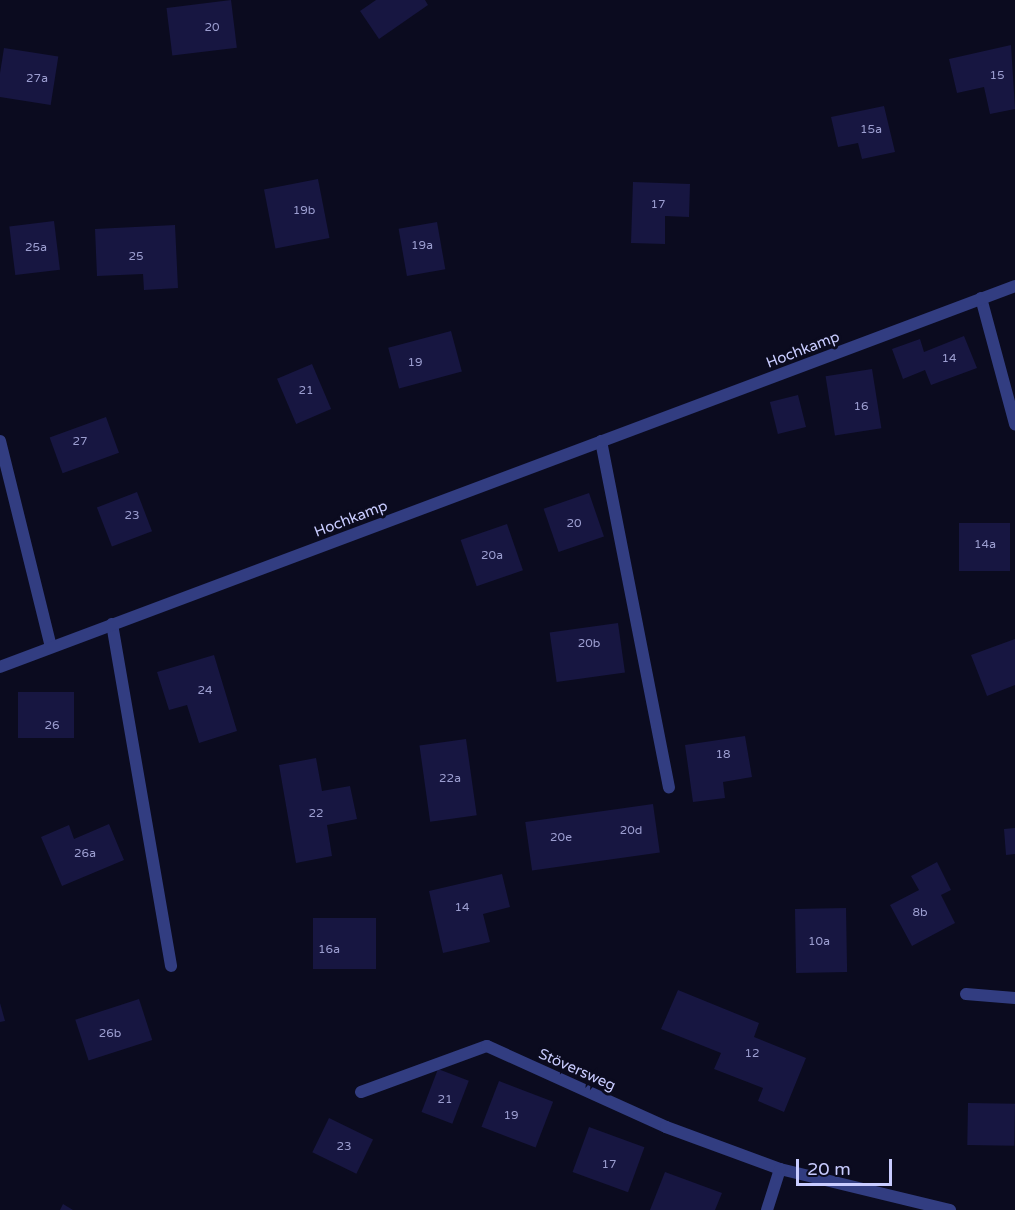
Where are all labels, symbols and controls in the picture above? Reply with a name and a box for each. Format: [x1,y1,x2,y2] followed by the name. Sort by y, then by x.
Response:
[204,21,220,35] house number: 20
[989,69,1005,83] house number: 15
[26,72,48,86] house number: 27a
[860,123,882,137] house number: 15a
[650,198,666,212] house number: 17
[293,204,315,218] house number: 19b
[411,239,433,253] house number: 19a
[25,241,47,255] house number: 25a
[128,250,144,264] house number: 25
[764,328,842,372] street label: Hochkamp
[941,352,957,366] house number: 14
[407,356,423,370] house number: 19
[298,384,314,398] house number: 21
[853,400,869,414] house number: 16
[72,435,88,449] house number: 27
[312,497,390,541] street label: Hochkamp
[124,509,140,523] house number: 23
[566,517,582,531] house number: 20
[974,538,996,552] house number: 14a
[481,549,503,563] house number: 20a
[578,637,600,651] house number: 20b
[197,684,213,698] house number: 24
[44,719,60,733] house number: 26
[715,748,731,762] house number: 18
[439,772,461,786] house number: 22a
[308,807,324,821] house number: 22
[620,824,642,838] house number: 20d
[550,831,572,845] house number: 20e
[74,847,96,861] house number: 26a
[454,901,470,915] house number: 14
[912,906,928,920] house number: 8b
[808,935,830,949] house number: 10a
[318,943,340,957] house number: 16a
[99,1027,121,1041] house number: 26b
[536,1045,618,1095] street label: Stöversweg
[744,1047,760,1061] house number: 12
[437,1093,453,1107] house number: 21
[503,1109,519,1123] house number: 19
[336,1140,352,1154] house number: 23
[799,1147,895,1185] scale bar
[601,1158,617,1172] house number: 17
[807,1158,851,1180] text: 20 m

